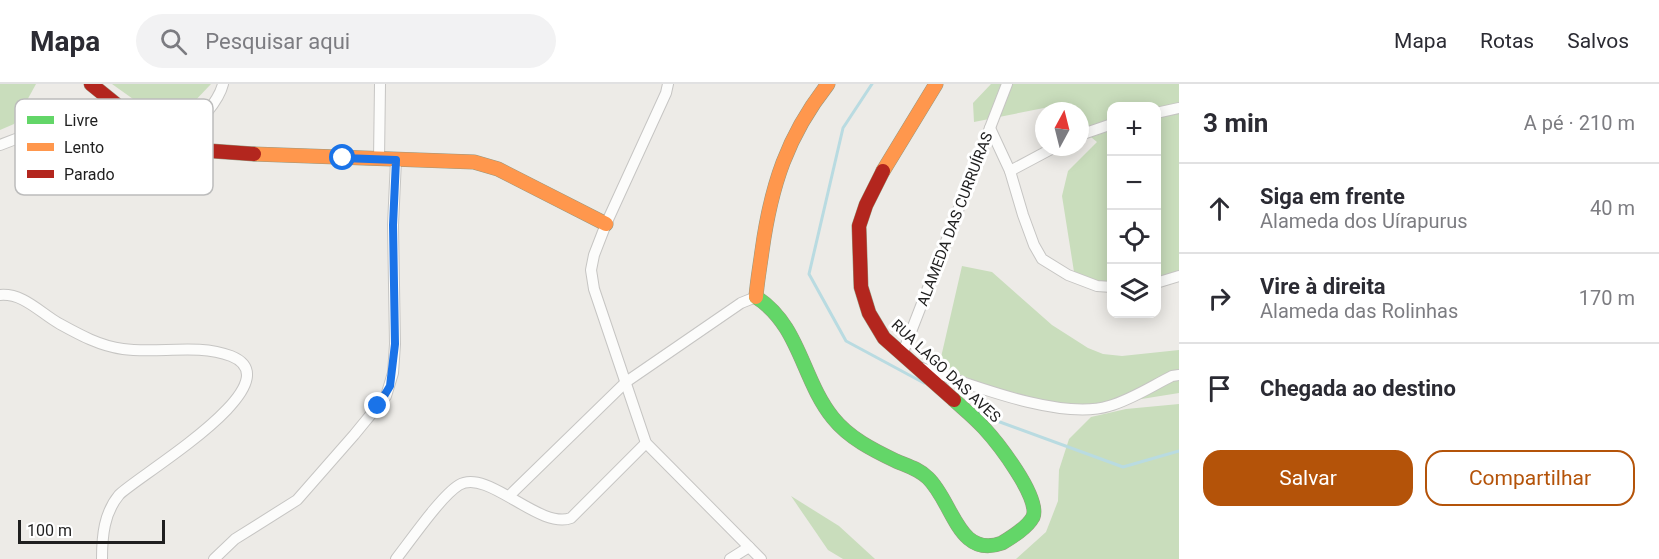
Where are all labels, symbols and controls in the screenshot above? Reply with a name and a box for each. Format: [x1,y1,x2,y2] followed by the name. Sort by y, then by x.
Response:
[136,14,556,68] search box
[30,25,100,58] text: Mapa
[157,25,190,58] icon: search
[205,29,350,54] text: Pesquisar aqui
[1394,29,1447,53] text: Mapa
[1480,29,1534,53] text: Rotas
[1567,29,1629,53] text: Salvos
[15,99,213,195] legend
[1035,102,1089,156] north arrow
[1107,102,1161,318] map controls
[1107,102,1161,156] button: +
[1203,108,1268,138] text: 3 min
[64,111,98,130] text: Livre
[1524,111,1635,135] text: A pé · 210 m
[914,130,996,308] street label: ALAMEDA DAS CURRUÍRAS
[64,138,104,157] text: Lento
[329,144,355,170] route start
[1107,156,1161,210] button: −
[64,165,115,184] text: Parado
[1260,184,1405,209] text: Siga em frente
[1203,192,1236,225] icon: ahead
[1590,196,1635,220] text: 40 m
[1260,209,1468,233] text: Alameda dos Uírapurus
[1107,210,1161,264] button: locate
[1107,264,1161,318] button: layers
[1260,274,1386,299] text: Vire à direita
[1203,282,1236,315] icon: right
[1579,286,1635,310] text: 170 m
[1260,299,1458,323] text: Alameda das Rolinhas
[888,316,1004,426] street label: RUA LAGO DAS AVES
[1203,372,1236,405] icon: arrive
[1260,376,1456,401] text: Chegada ao destino
[364,392,390,418] route end
[1203,450,1413,506] button: Salvar
[1425,450,1635,506] button: Compartilhar
[18,517,165,544] scale bar
[27,521,72,540] text: 100 m

